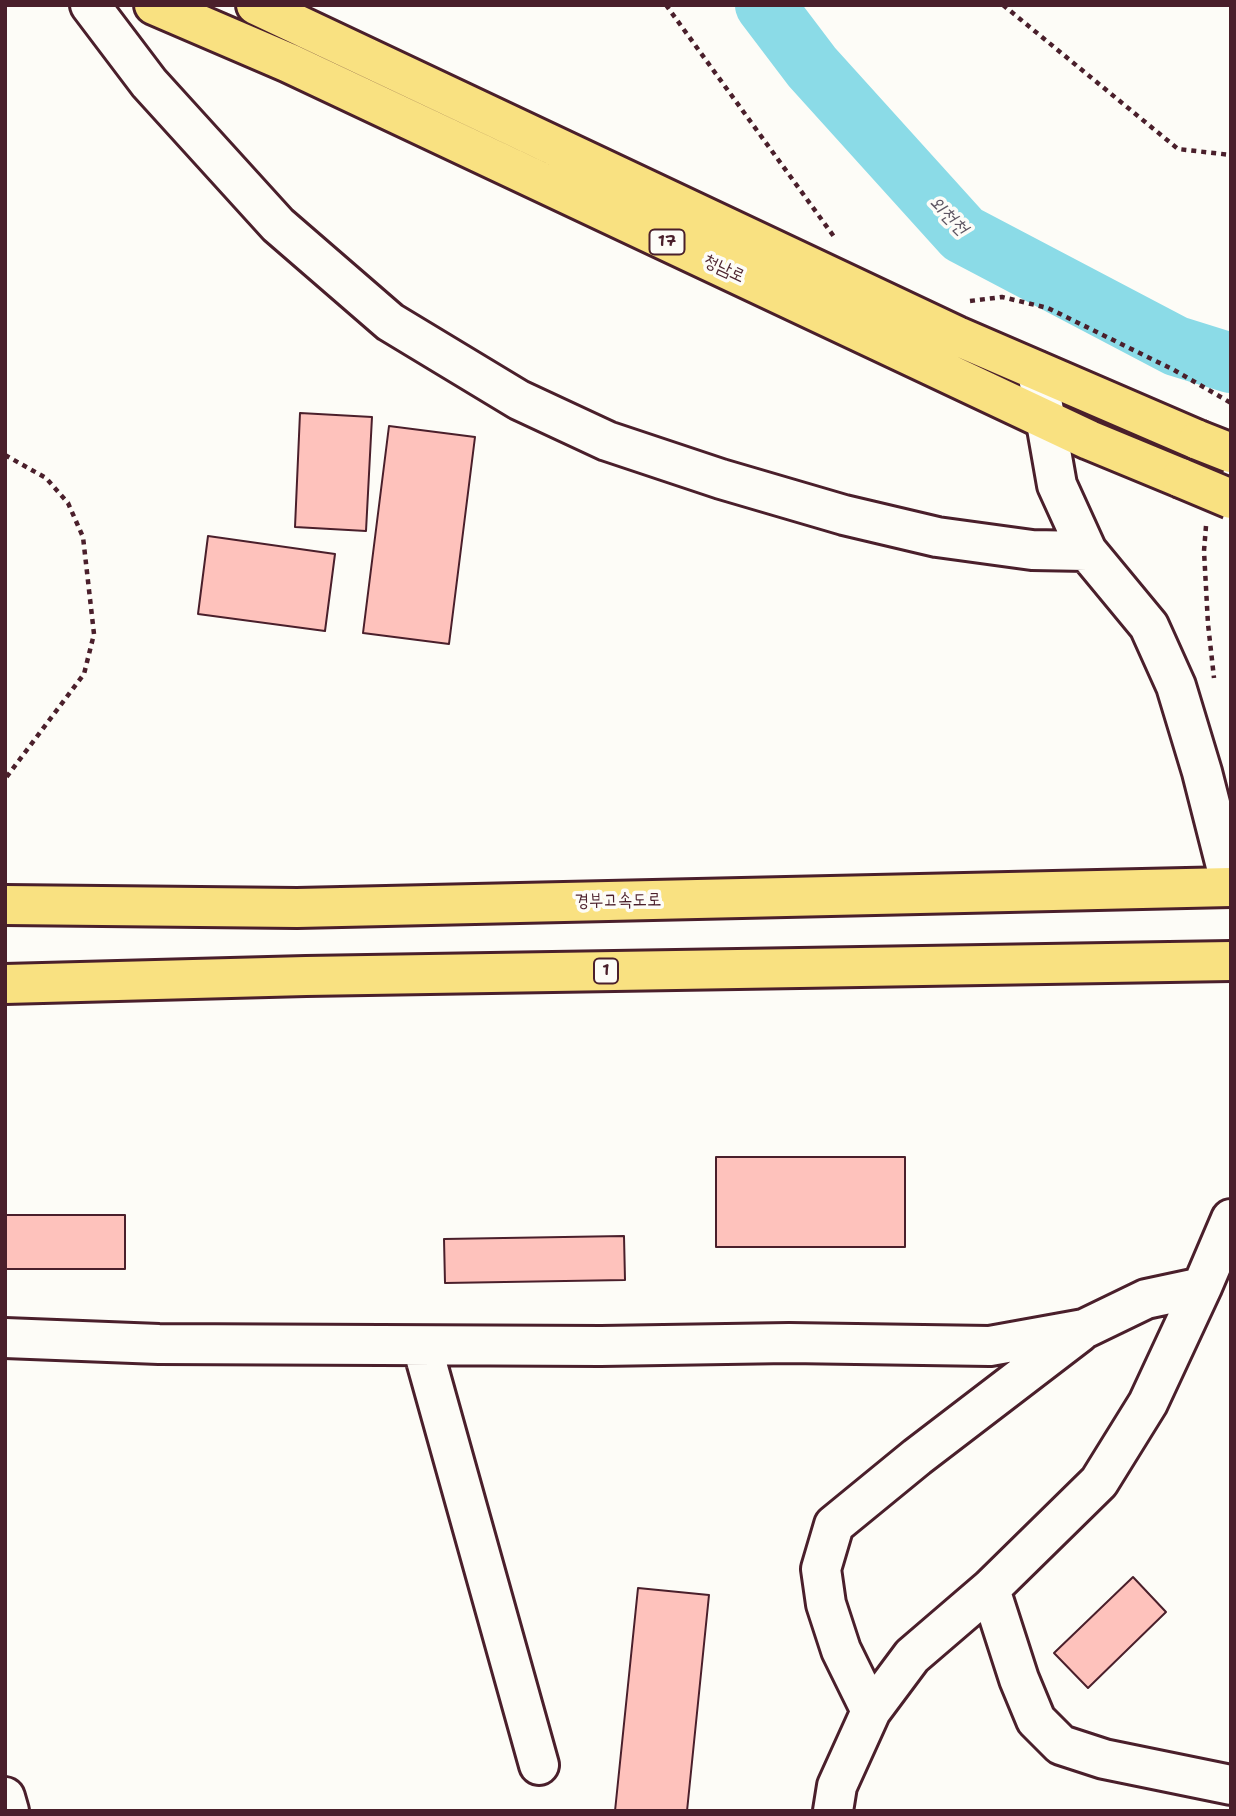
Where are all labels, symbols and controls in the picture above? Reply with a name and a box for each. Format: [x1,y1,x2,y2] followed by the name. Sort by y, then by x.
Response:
[924,192,972,240] water label: 외천천
[650,230,684,254] road number: 17
[700,250,748,288] street label: 청남로
[574,889,662,913] street label: 경부고속도로
[594,959,618,984] road number: 1

